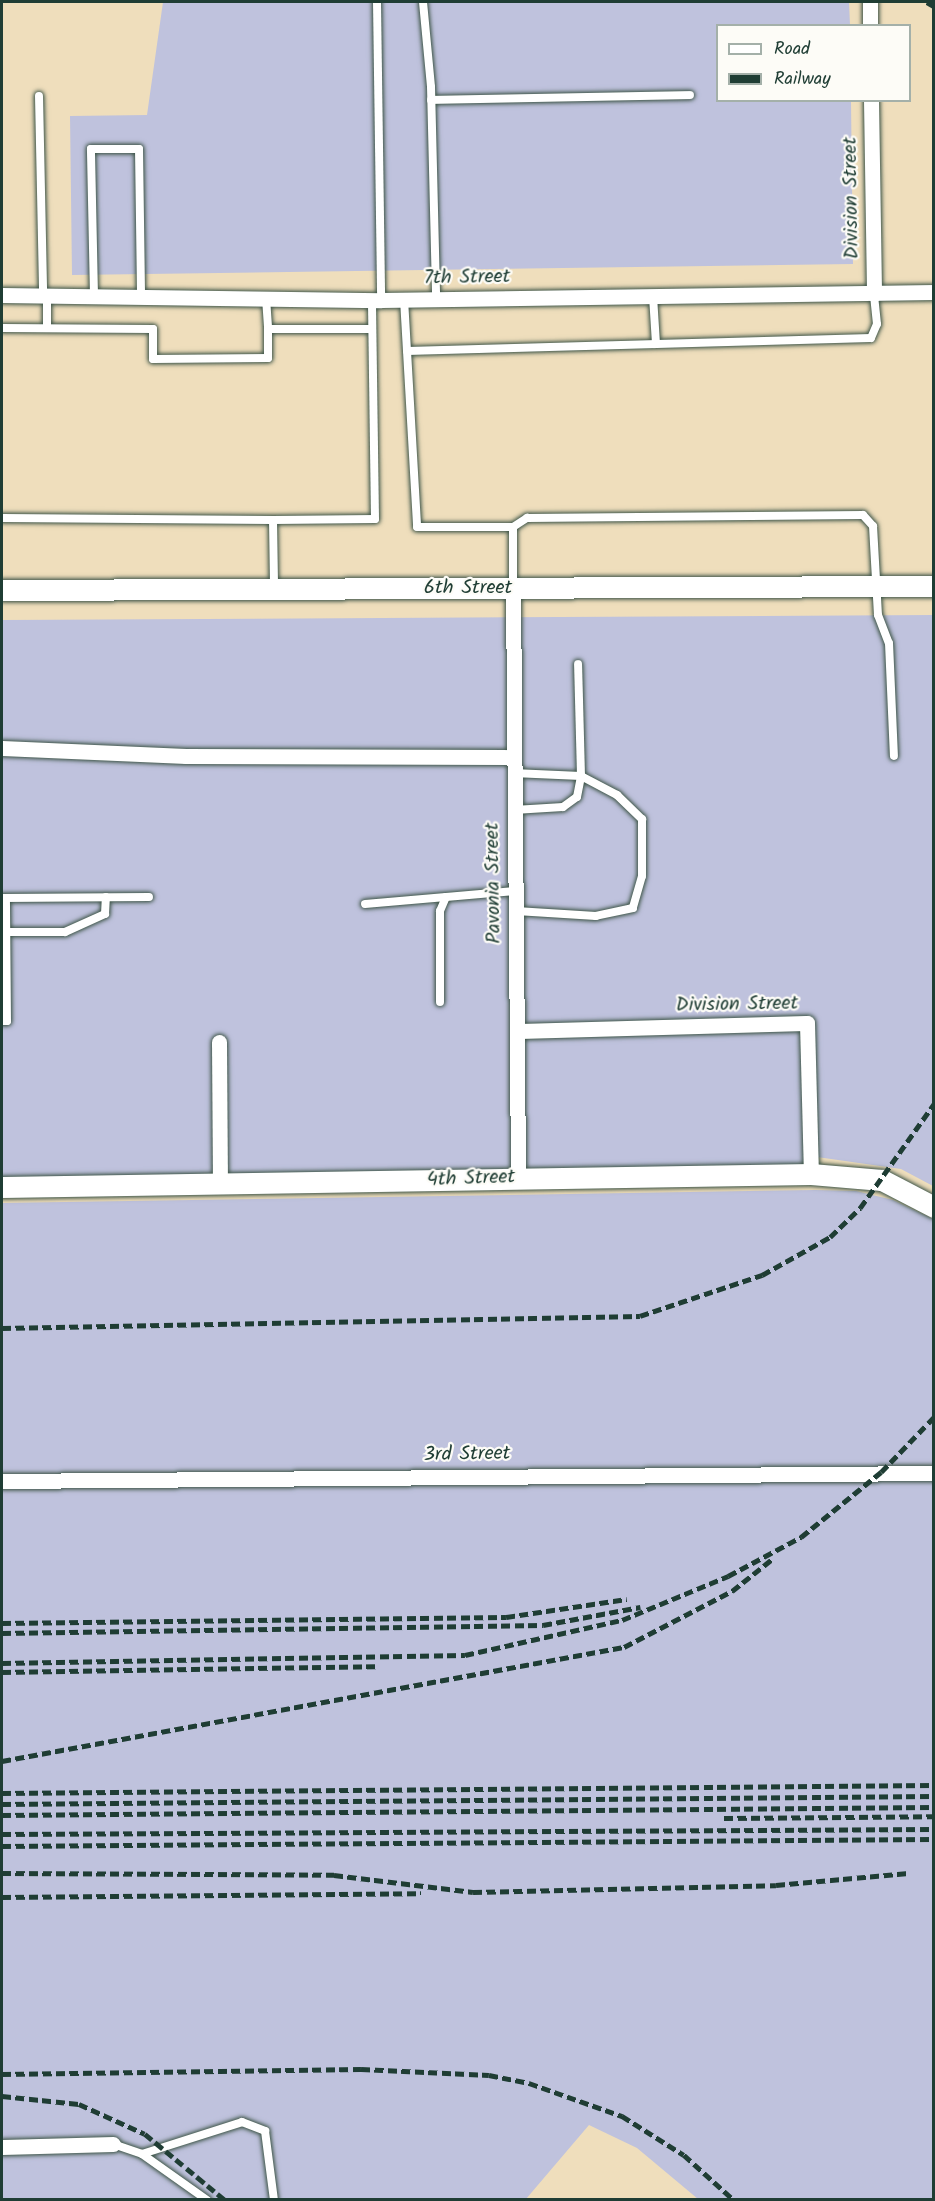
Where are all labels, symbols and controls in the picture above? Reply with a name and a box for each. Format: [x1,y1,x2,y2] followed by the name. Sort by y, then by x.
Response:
[716,24,911,102] legend
[774,35,810,64] text: Road
[774,65,831,94] text: Railway
[839,136,865,260] street label: Division Street
[424,265,510,291] street label: 7th Street
[424,576,512,600] street label: 6th Street
[481,822,507,944] street label: Pavonia Street
[675,992,799,1018] street label: Division Street
[426,1165,516,1193] street label: 4th Street
[423,1442,511,1468] street label: 3rd Street

